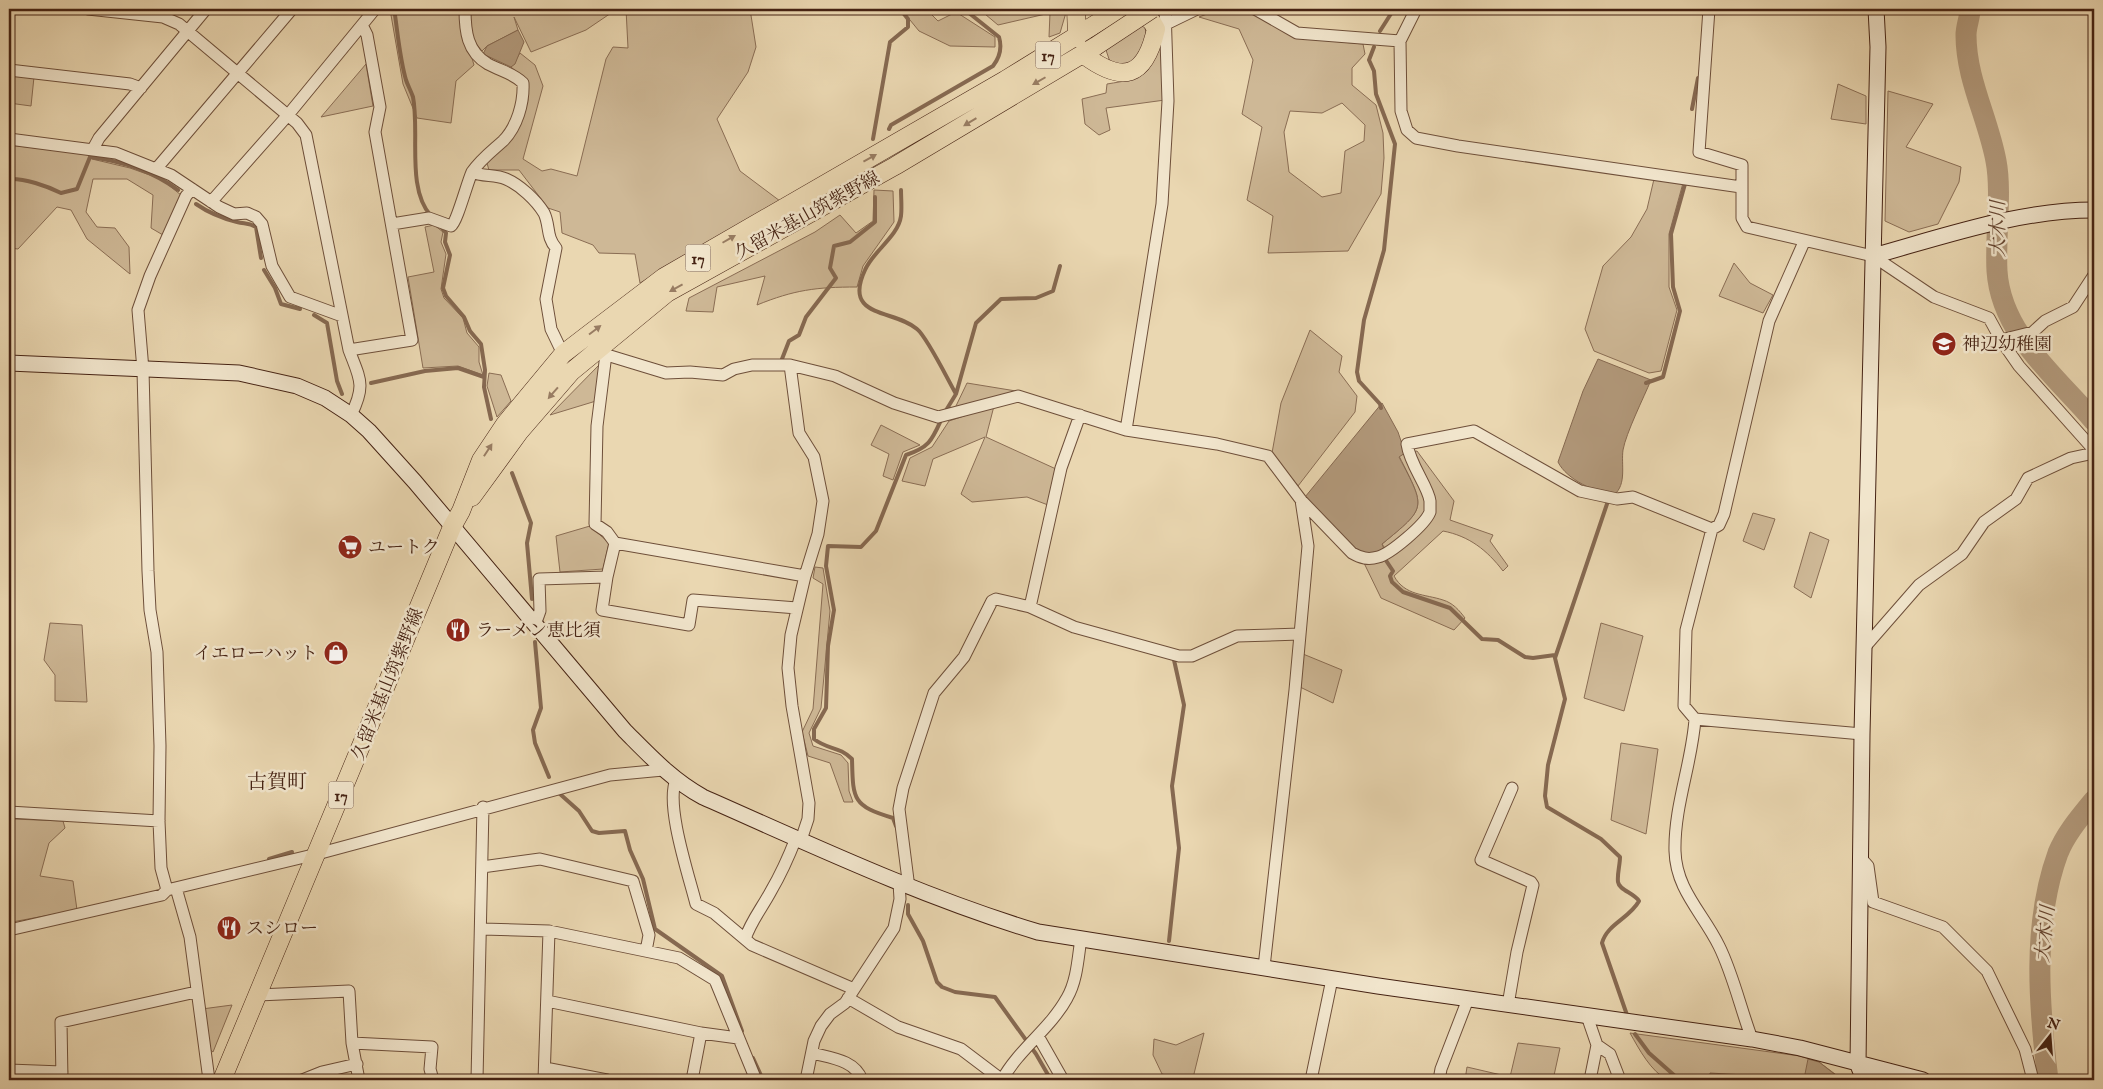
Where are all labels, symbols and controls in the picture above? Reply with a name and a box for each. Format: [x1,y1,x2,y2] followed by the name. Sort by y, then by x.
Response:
[1036,42,1060,68] road number: 17
[1032,77,1047,85] one-way arrow
[964,117,977,126] one-way arrow
[864,154,877,163] one-way arrow
[731,167,884,266] street label: 久留米基山筑紫野線
[1987,199,2011,258] water label: 大木川
[723,235,736,244] one-way arrow
[686,244,710,272] road number: 17
[669,284,684,292] one-way arrow
[588,324,601,335] one-way arrow
[1931,331,1957,357] school or university icon: 神辺幼稚園
[1962,334,2052,357] place label: 神辺幼稚園
[548,386,559,399] one-way arrow
[483,444,493,457] one-way arrow
[337,534,363,560] supermarket icon: ユートク
[368,537,440,560] place label: ユートク
[347,605,429,764] street label: 久留米基山筑紫野線
[445,617,471,643] restaurant icon: ラーメン恵比須
[476,620,601,643] place label: ラーメン恵比須
[323,640,349,666] shop icon: イエローハット
[194,643,318,666] place label: イエローハット
[247,770,307,795] district label: 古賀町
[328,782,354,808] road number: 17
[2031,903,2061,964] water label: 大木川
[216,915,242,941] restaurant icon: スシロー
[246,918,318,941] place label: スシロー
[2026,1012,2076,1062] north arrow
[2044,1014,2062,1035] text: N

